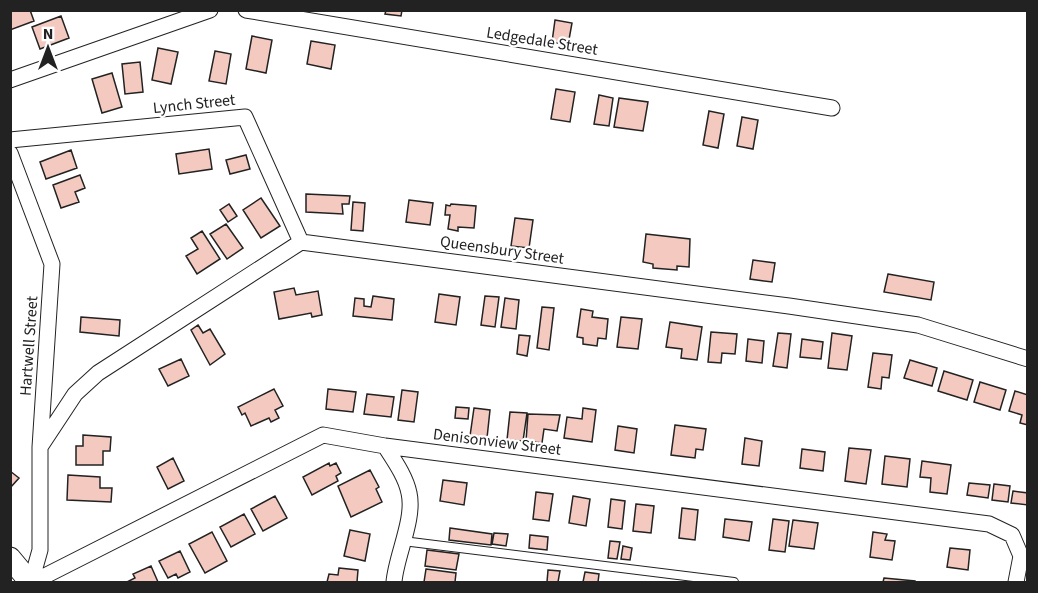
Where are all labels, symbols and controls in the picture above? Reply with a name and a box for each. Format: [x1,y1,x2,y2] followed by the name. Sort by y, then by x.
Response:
[18,18,78,78] north arrow
[485,21,600,61] street label: Ledgedale Street
[43,23,53,45] text: N
[152,89,237,119] street label: Lynch Street
[439,230,566,270] street label: Queensbury Street
[15,295,44,397] street label: Hartwell Street
[432,423,563,461] street label: Denisonview Street

